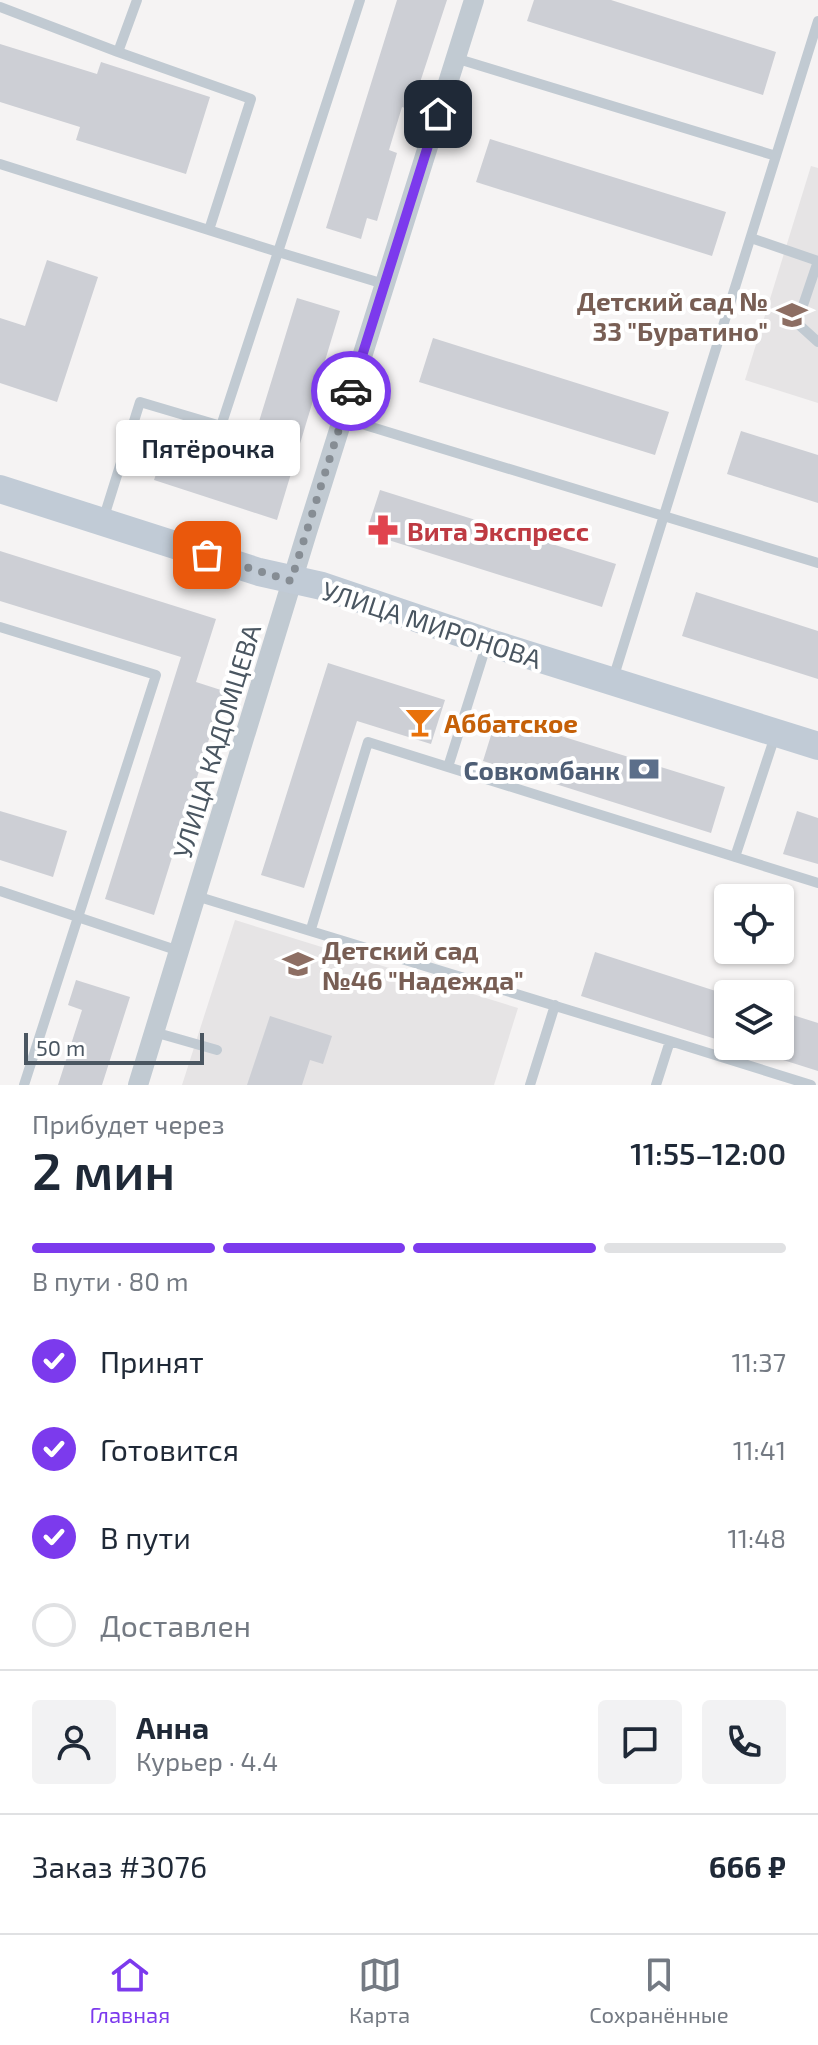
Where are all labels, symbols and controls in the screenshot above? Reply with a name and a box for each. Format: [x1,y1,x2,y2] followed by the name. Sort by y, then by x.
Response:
[404,80,472,148] pin
[416,92,460,136] icon: home
[577,285,768,346] place label: Детский сад № 33 "Буратино"
[775,298,809,332] school or university icon: Детский сад № 33 "Буратино"
[311,351,391,431] courier
[329,369,373,413] icon: car
[115,419,299,475] callout: Пятёрочка
[141,432,275,463] text: Пятёрочка
[366,513,400,547] pharmacy icon: Вита Экспресс
[407,515,589,546] place label: Вита Экспресс
[173,521,241,589] pin
[185,533,229,577] icon: bag
[318,574,546,674] street label: УЛИЦА МИРОНОВА
[166,620,266,862] street label: УЛИЦА КАДОМЦЕВА
[403,705,437,739] bar icon: Аббатское
[444,707,578,738] place label: Аббатское
[627,752,661,786] bank icon: Совкомбанк
[463,754,620,785] place label: Совкомбанк
[714,884,794,1060] map controls
[714,884,794,964] button: locate
[322,934,524,995] place label: Детский сад №46 "Надежда"
[281,947,315,981] school or university icon: Детский сад №46 "Надежда"
[714,980,794,1060] button: layers
[24,1029,204,1065] scale bar
[36,1034,85,1060] text: 50 m
[32,1108,225,1139] text: Прибудет через
[630,1135,786,1171] text: 11:55–12:00
[32,1138,175,1200] text: 2 мин
[32,1265,188,1296] text: В пути · 80 m
[32,1339,76,1383] icon: check
[100,1343,204,1379] text: Принят
[731,1346,786,1377] text: 11:37
[32,1427,76,1471] icon: check
[100,1431,239,1467] text: Готовится
[733,1434,786,1465] text: 11:41
[32,1515,76,1559] icon: check
[100,1519,191,1555] text: В пути
[727,1522,786,1553] text: 11:48
[100,1607,251,1643] text: Доставлен
[32,1700,116,1784] button: person
[598,1700,682,1784] button: chat
[702,1700,786,1784] button: phone
[136,1709,209,1745] text: Анна
[136,1745,278,1776] text: Курьер · 4.4
[32,1848,207,1884] text: Заказ #3076
[709,1848,786,1884] text: 666 ₽
[89,1953,170,2027] tab: Главная
[349,1953,410,2027] tab: Карта
[589,1953,729,2027] tab: Сохранённые

